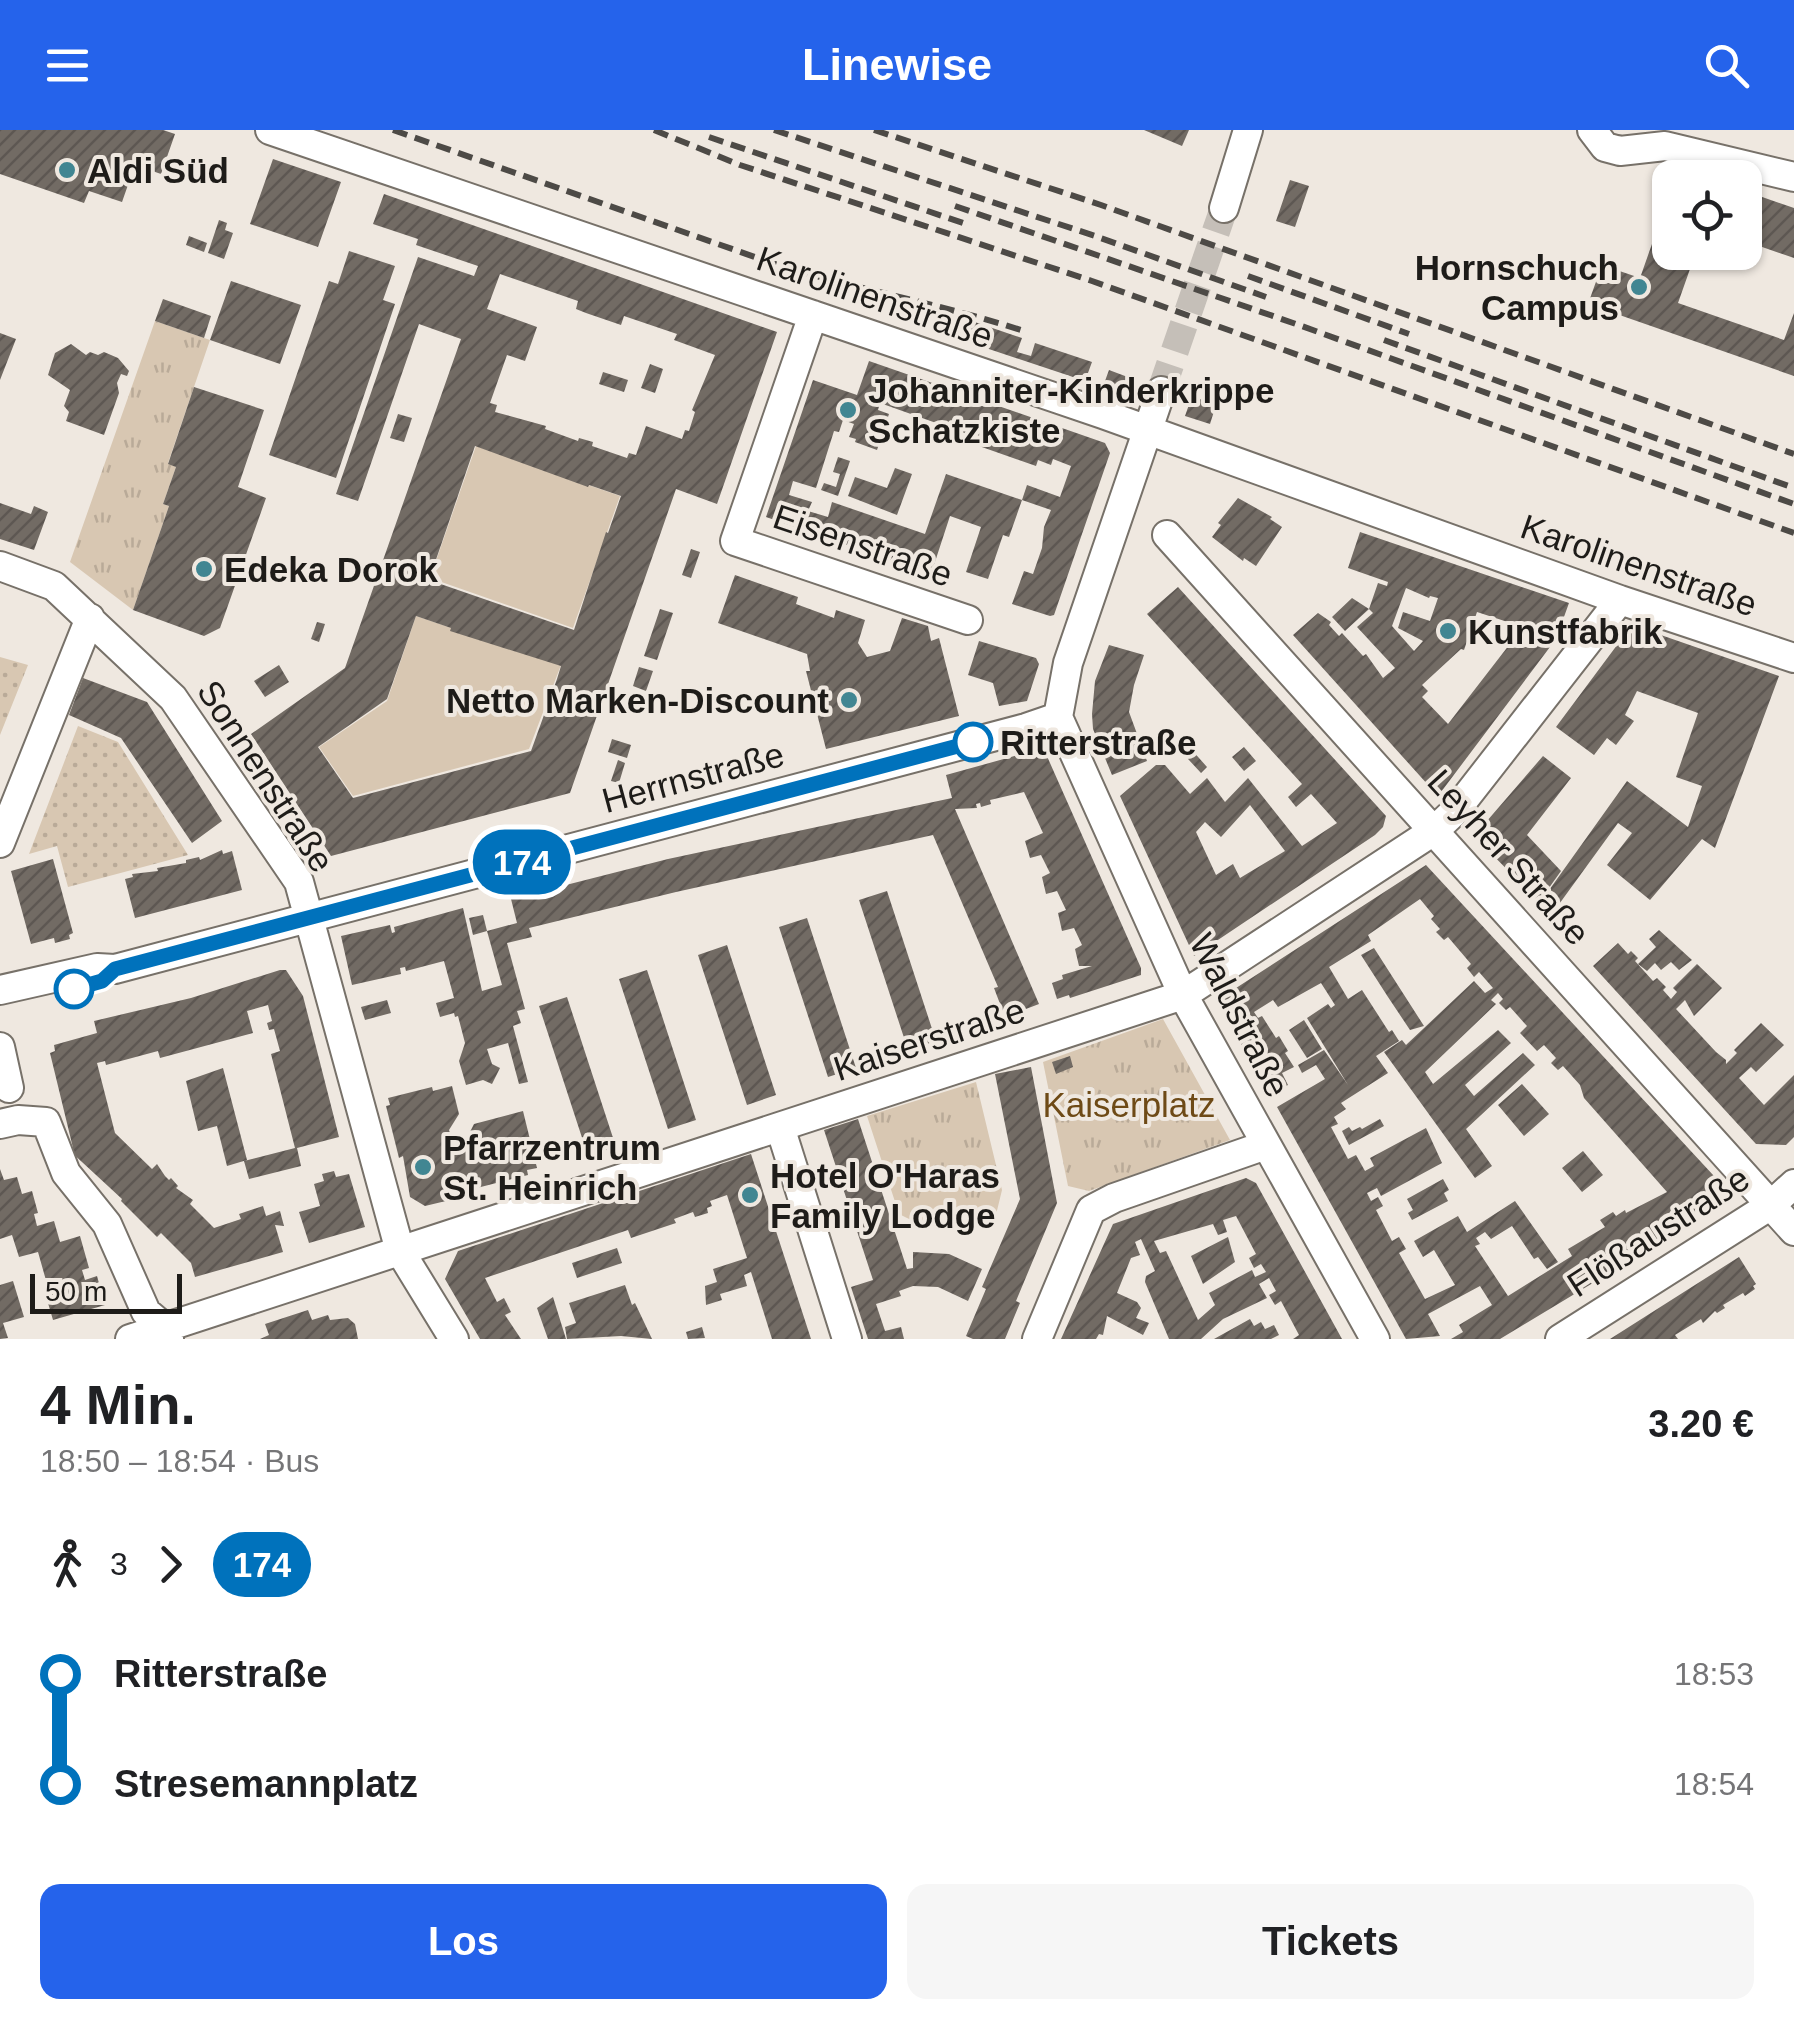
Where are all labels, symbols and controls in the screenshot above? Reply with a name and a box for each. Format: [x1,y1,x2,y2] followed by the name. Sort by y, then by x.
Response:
[40,38,95,93] icon: menu
[1699,38,1754,93] icon: search
[802,39,992,90] text: Linewise
[87,151,229,190] place label: Aldi Süd
[56,159,78,181] marker: Aldi Süd
[1652,160,1762,270] map controls
[1652,160,1762,270] button: locate
[752,238,998,356] street label: Karolinenstraße
[1415,248,1619,327] place label: Hornschuch Campus
[1628,276,1650,298] marker: Hornschuch Campus
[868,371,1274,450] place label: Johanniter-Kinderkrippe Schatzkiste
[837,399,859,421] marker: Johanniter-Kinderkrippe Schatzkiste
[768,496,958,594] street label: Eisenstraße
[1516,506,1762,624] street label: Karolinenstraße
[224,550,438,589] place label: Edeka Dorok
[193,558,215,580] marker: Edeka Dorok
[1468,612,1663,651] place label: Kunstfabrik
[1437,620,1459,642] marker: Kunstfabrik
[190,673,342,879] street label: Sonnenstraße
[446,681,829,720] place label: Netto Marken-Discount
[838,689,860,711] marker: Netto Marken-Discount
[954,723,992,761] marker: Ritterstraße
[1000,723,1196,762] place label: Ritterstraße
[598,734,788,820] street label: Herrnstraße
[1420,762,1598,952] street label: Leyher Straße
[464,830,580,894] line badge: 174
[493,843,551,882] text: 174
[1182,927,1298,1103] street label: Waldstraße
[55,970,93,1008] unlabelled marker
[829,990,1029,1088] street label: Kaiserstraße
[1042,1085,1216,1124] park label: Kaiserplatz
[443,1128,661,1207] place label: Pfarrzentrum St. Heinrich
[412,1156,434,1178] marker: Pfarrzentrum St. Heinrich
[770,1156,1000,1235] place label: Hotel O'Haras Family Lodge
[1560,1158,1756,1304] street label: Flößaustraße
[739,1184,761,1206] marker: Hotel O'Haras Family Lodge
[30,1269,182,1314] scale bar
[45,1276,107,1307] text: 50 m
[40,1374,196,1436] text: 4 Min.
[1648,1403,1754,1445] text: 3.20 €
[40,1443,319,1479] text: 18:50 – 18:54 · Bus
[40,1537,95,1592] icon: walk
[143,1537,198,1592] icon: forward
[233,1545,291,1584] text: 174
[110,1546,128,1582] text: 3
[114,1653,327,1695] text: Ritterstraße
[1674,1656,1754,1692] text: 18:53
[114,1763,418,1805] text: Stresemannplatz
[1674,1766,1754,1802] text: 18:54
[40,1884,887,1999] button: Los
[907,1884,1754,1999] button: Tickets

